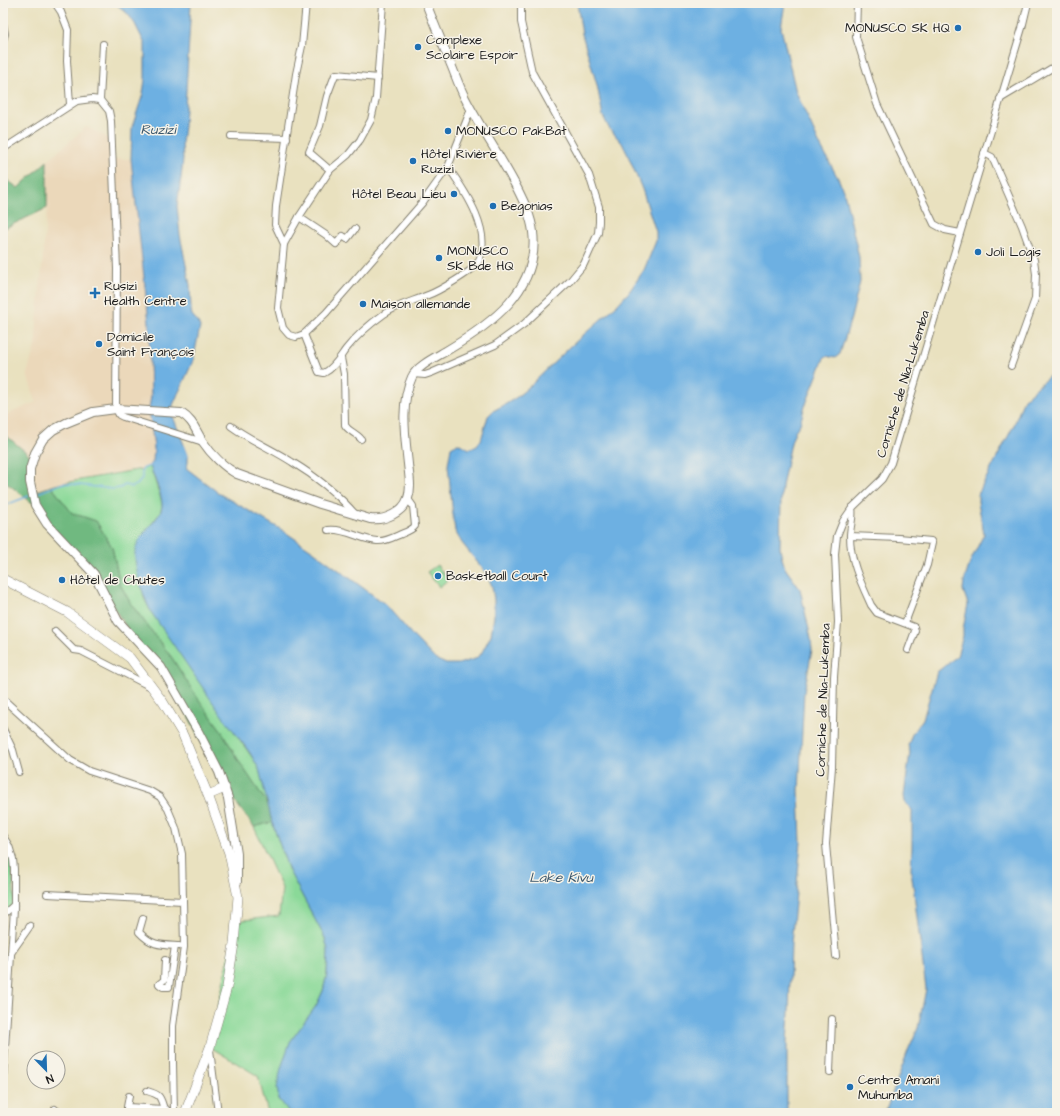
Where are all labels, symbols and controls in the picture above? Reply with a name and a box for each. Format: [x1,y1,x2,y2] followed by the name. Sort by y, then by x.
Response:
[845,19,950,37] place label: MONUSCO SK HQ
[953,23,963,33] marker: MONUSCO SK HQ
[426,31,518,64] place label: Complexe Scolaire Espoir
[413,42,423,52] marker: Complexe Scolaire Espoir
[140,120,177,140] water label: Ruzizi
[456,122,567,140] place label: MONUSCO PakBat
[443,126,453,136] marker: MONUSCO PakBat
[421,145,497,178] place label: Hôtel Rivière Ruzizi
[408,156,418,166] marker: Hôtel Rivière Ruzizi
[352,185,446,203] place label: Hôtel Beau Lieu
[449,189,459,199] marker: Hôtel Beau Lieu
[501,197,553,216] place label: Begonias
[488,201,498,211] marker: Begonias
[447,242,514,275] place label: MONUSCO SK Bde HQ
[986,243,1041,262] place label: Joli Logis
[973,247,983,257] marker: Joli Logis
[434,253,444,263] marker: MONUSCO SK Bde HQ
[104,277,187,310] place label: Rusizi Health Centre
[89,287,101,299] marker: Rusizi Health Centre
[371,295,471,313] place label: Maison allemande
[358,299,368,309] marker: Maison allemande
[872,308,934,460] street label: Corniche de Nia-Lukemba
[107,328,195,361] place label: Domicile Saint François
[94,339,104,349] marker: Domicile Saint François
[446,567,548,585] place label: Basketball Court
[70,571,165,589] place label: Hôtel de Chutes
[433,571,443,581] marker: Basketball Court
[57,575,67,585] marker: Hôtel de Chutes
[811,623,835,777] street label: Corniche de Nia-Lukemba
[529,868,594,888] water label: Lake Kivu
[26,1050,66,1090] north arrow
[44,1070,56,1087] text: N
[858,1071,939,1104] place label: Centre Amani Muhumba
[845,1082,855,1092] marker: Centre Amani Muhumba

